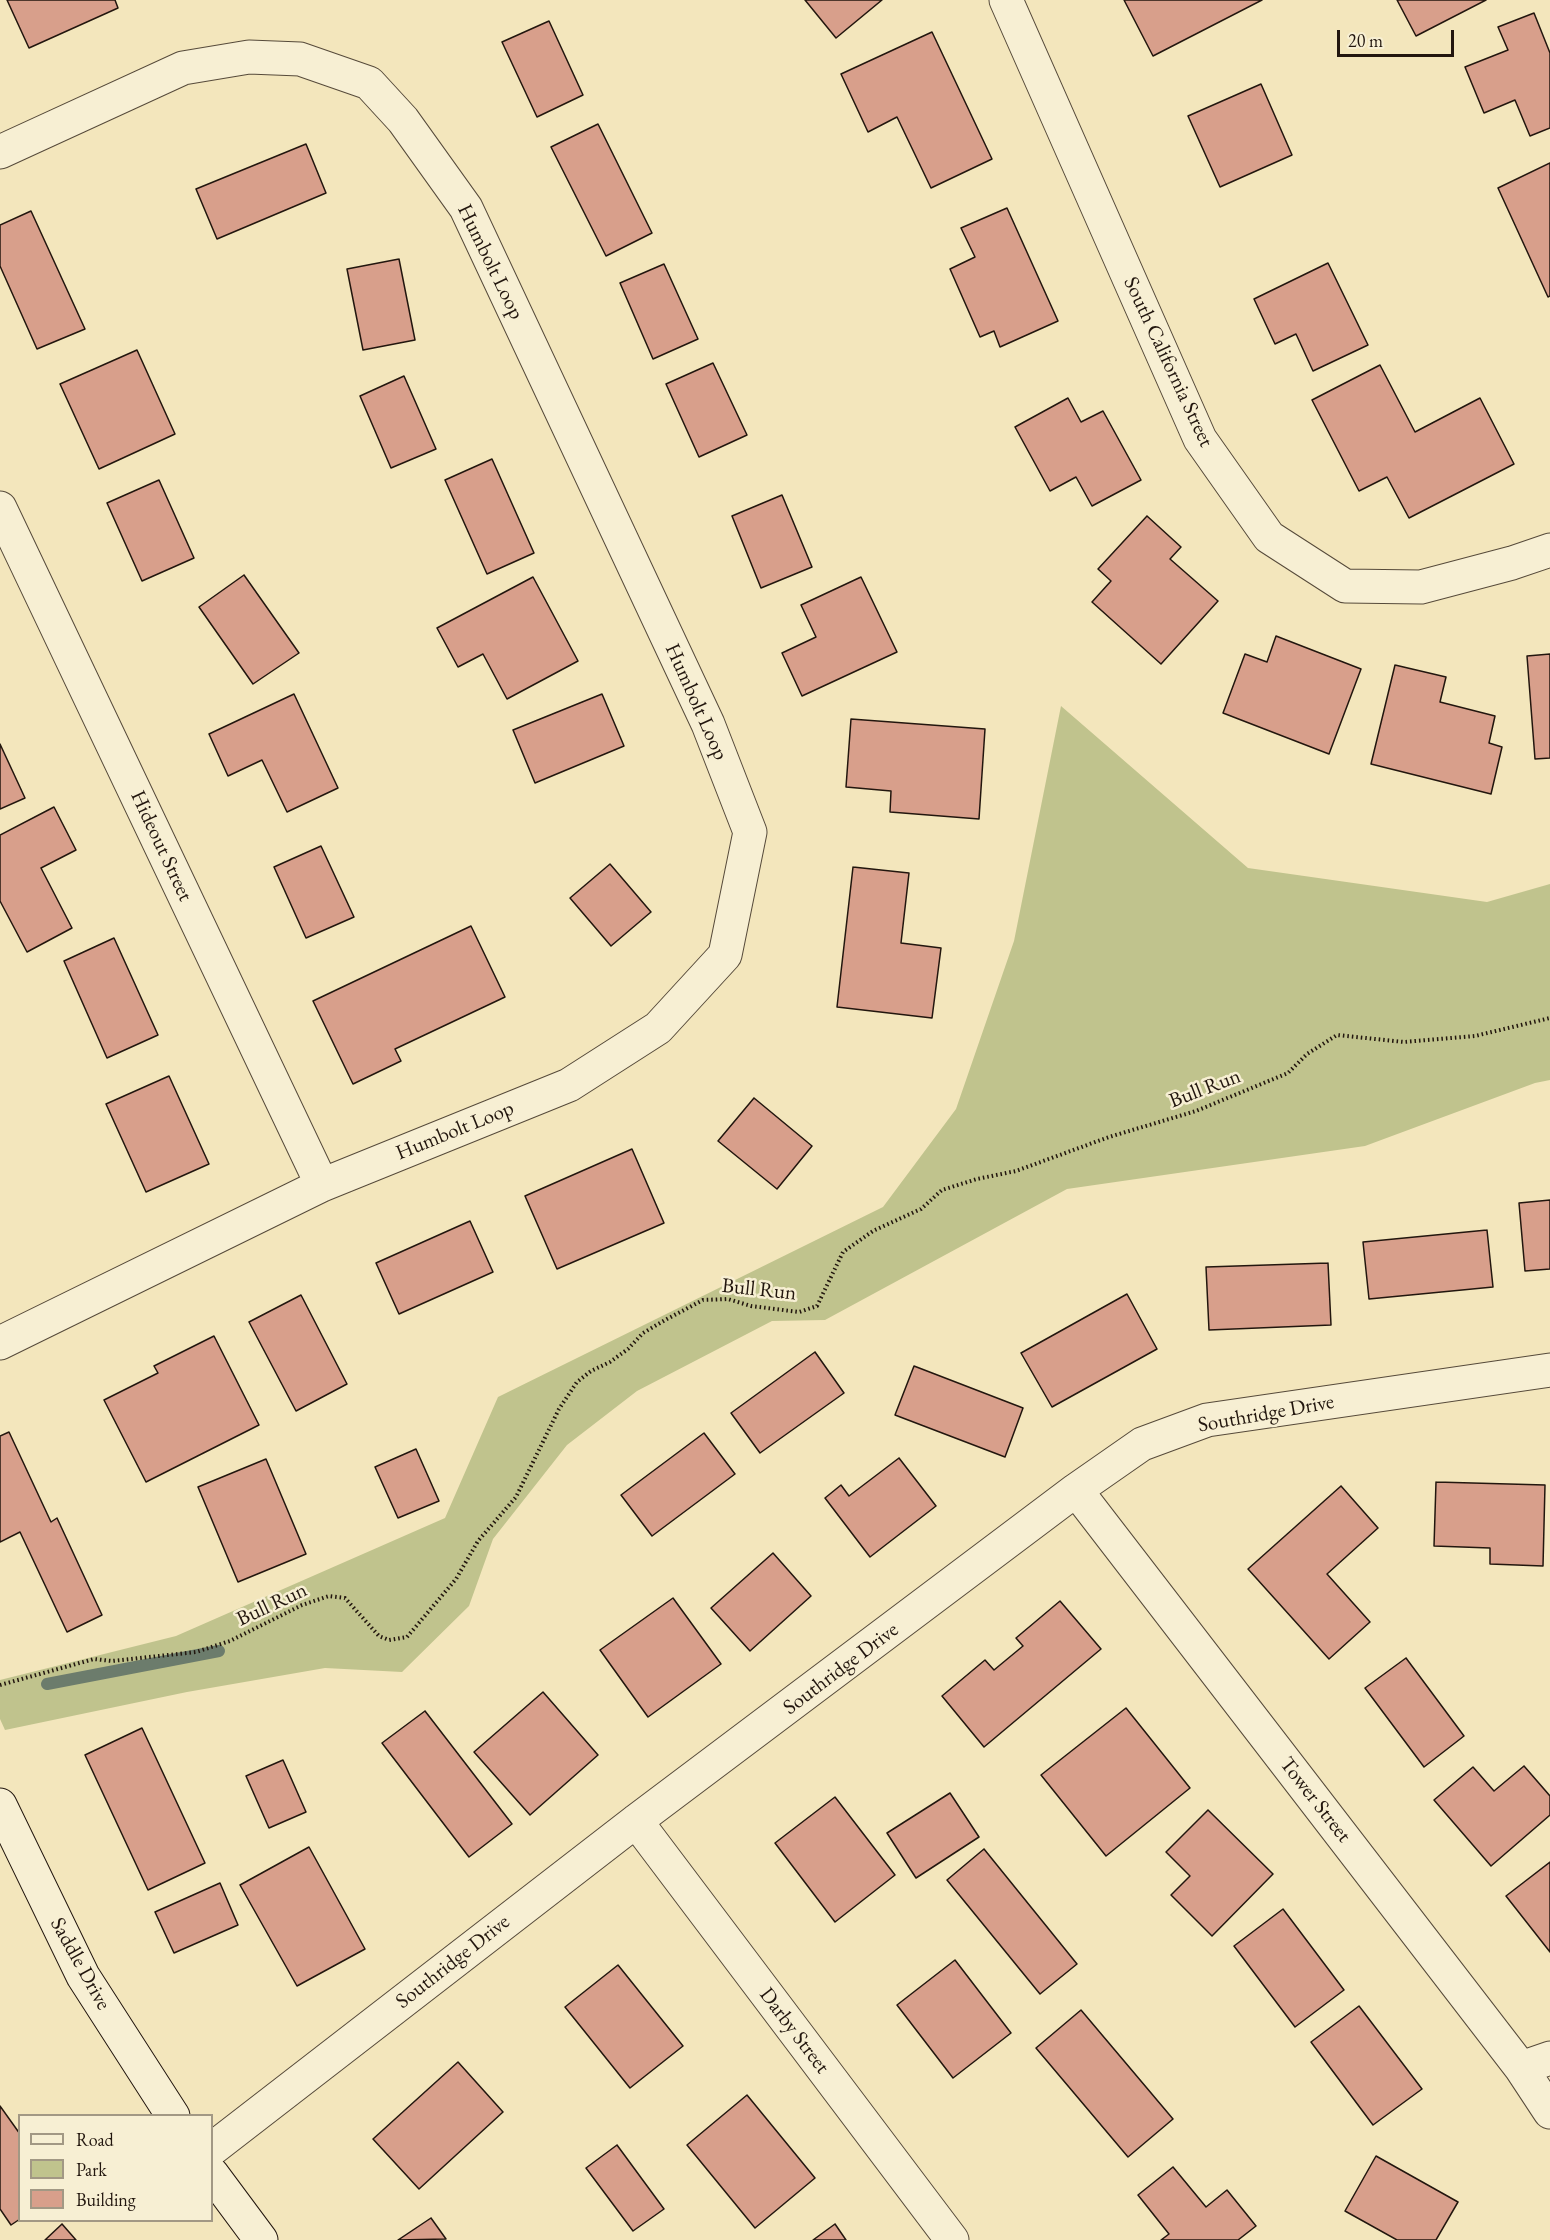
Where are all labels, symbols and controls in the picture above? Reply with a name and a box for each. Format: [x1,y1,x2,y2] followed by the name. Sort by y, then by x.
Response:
[1340,18,1457,56] scale bar
[1348,29,1383,52] text: 20 m
[451,200,529,324] street label: Humbolt Loop
[1118,273,1218,451] street label: South California Street
[659,640,733,764] street label: Humbolt Loop
[124,787,198,905] street label: Hideout Street
[1166,1064,1244,1114] street label: Bull Run
[392,1096,518,1166] street label: Humbolt Loop
[720,1274,798,1306] street label: Bull Run
[1196,1390,1336,1438] street label: Southridge Drive
[233,1578,311,1632] street label: Bull Run
[778,1617,904,1721] street label: Southridge Drive
[1274,1752,1356,1848] street label: Tower Street
[391,1910,515,2014] street label: Southridge Drive
[44,1913,116,2015] street label: Saddle Drive
[754,1983,834,2079] street label: Darby Street
[18,2114,213,2222] legend
[76,2128,114,2151] text: Road
[76,2158,107,2181] text: Park
[76,2188,136,2211] text: Building

